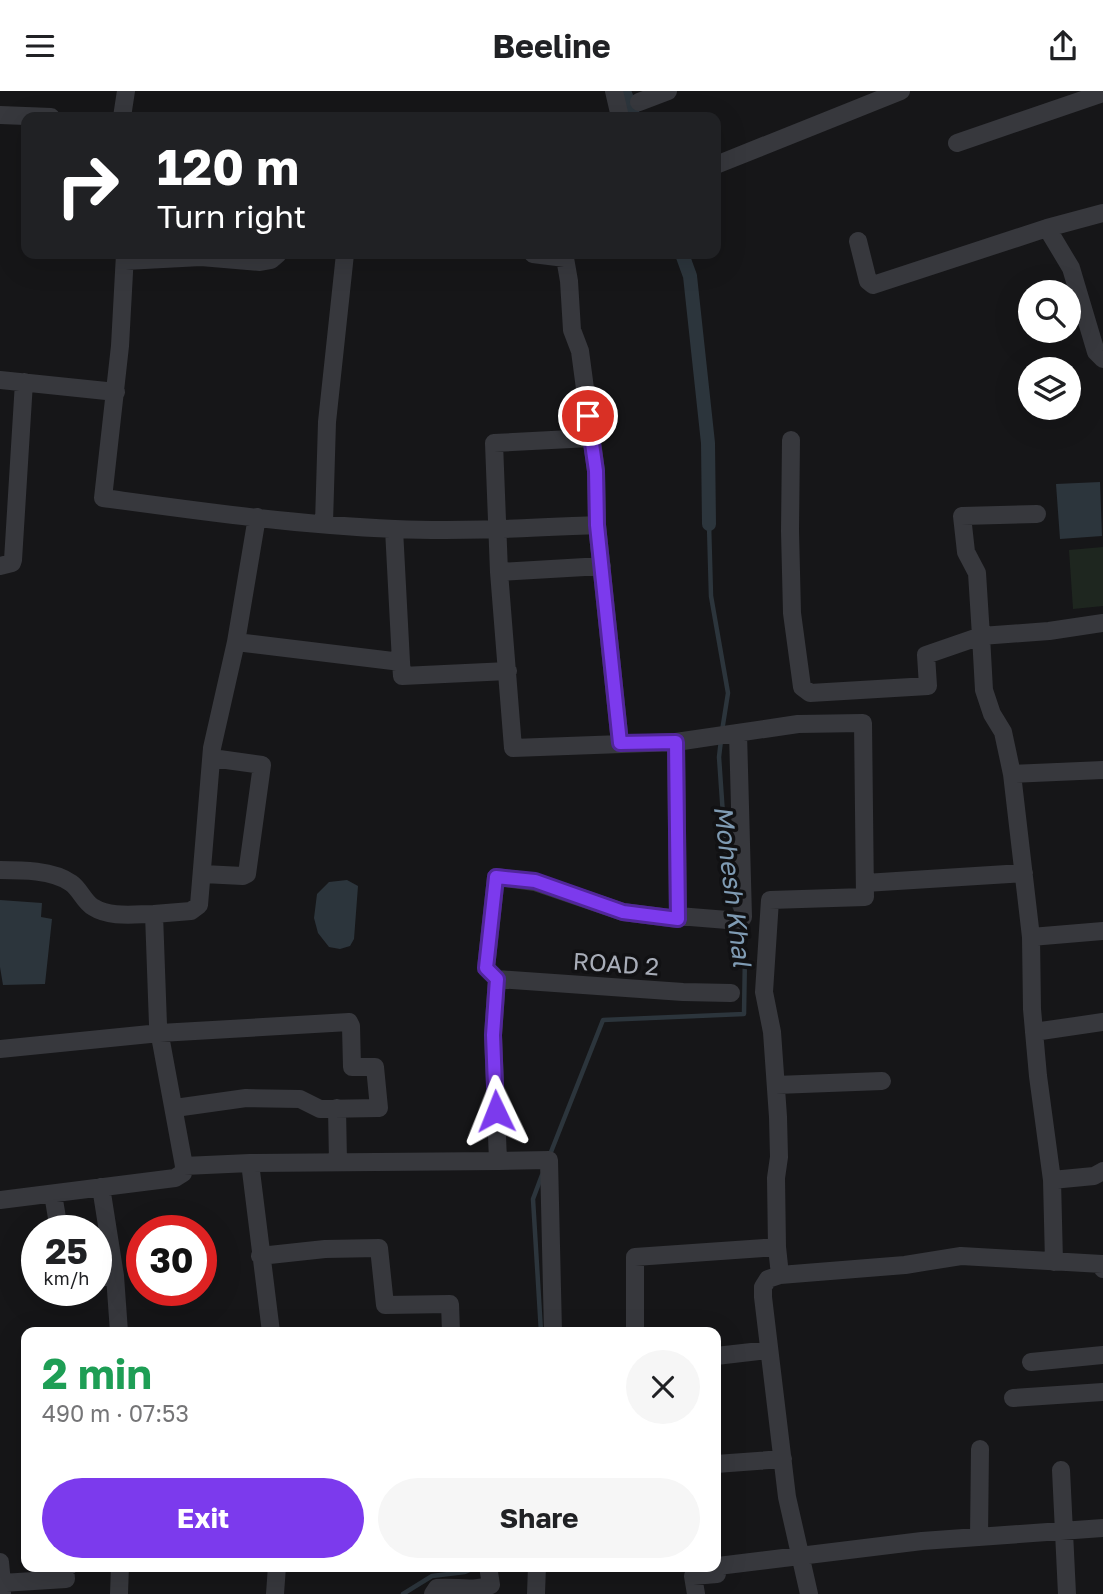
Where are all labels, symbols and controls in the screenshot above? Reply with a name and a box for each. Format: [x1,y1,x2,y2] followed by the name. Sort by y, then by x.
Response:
[21,27,59,65] icon: menu
[492,27,611,65] text: Beeline
[1044,27,1082,65] icon: share
[157,137,299,196] text: 120 m
[42,140,133,231] icon: right
[157,197,306,235] text: Turn right
[1018,280,1081,420] map controls
[1018,280,1081,343] button: search
[1018,357,1081,420] button: layers
[558,386,618,446] pin
[569,397,607,435] icon: arrive
[708,804,758,970] water label: Mohesh Khal
[572,946,660,980] street label: ROAD 2
[459,1074,533,1148] position arrow
[126,1215,217,1306] speed limit sign: 30
[45,1230,88,1272] text: 25
[44,1267,89,1289] text: km/h
[42,1348,152,1398] text: 2 min
[626,1350,700,1424] button: close
[42,1399,189,1427] text: 490 m · 07:53
[42,1478,364,1558] button: Exit
[378,1478,700,1558] button: Share

